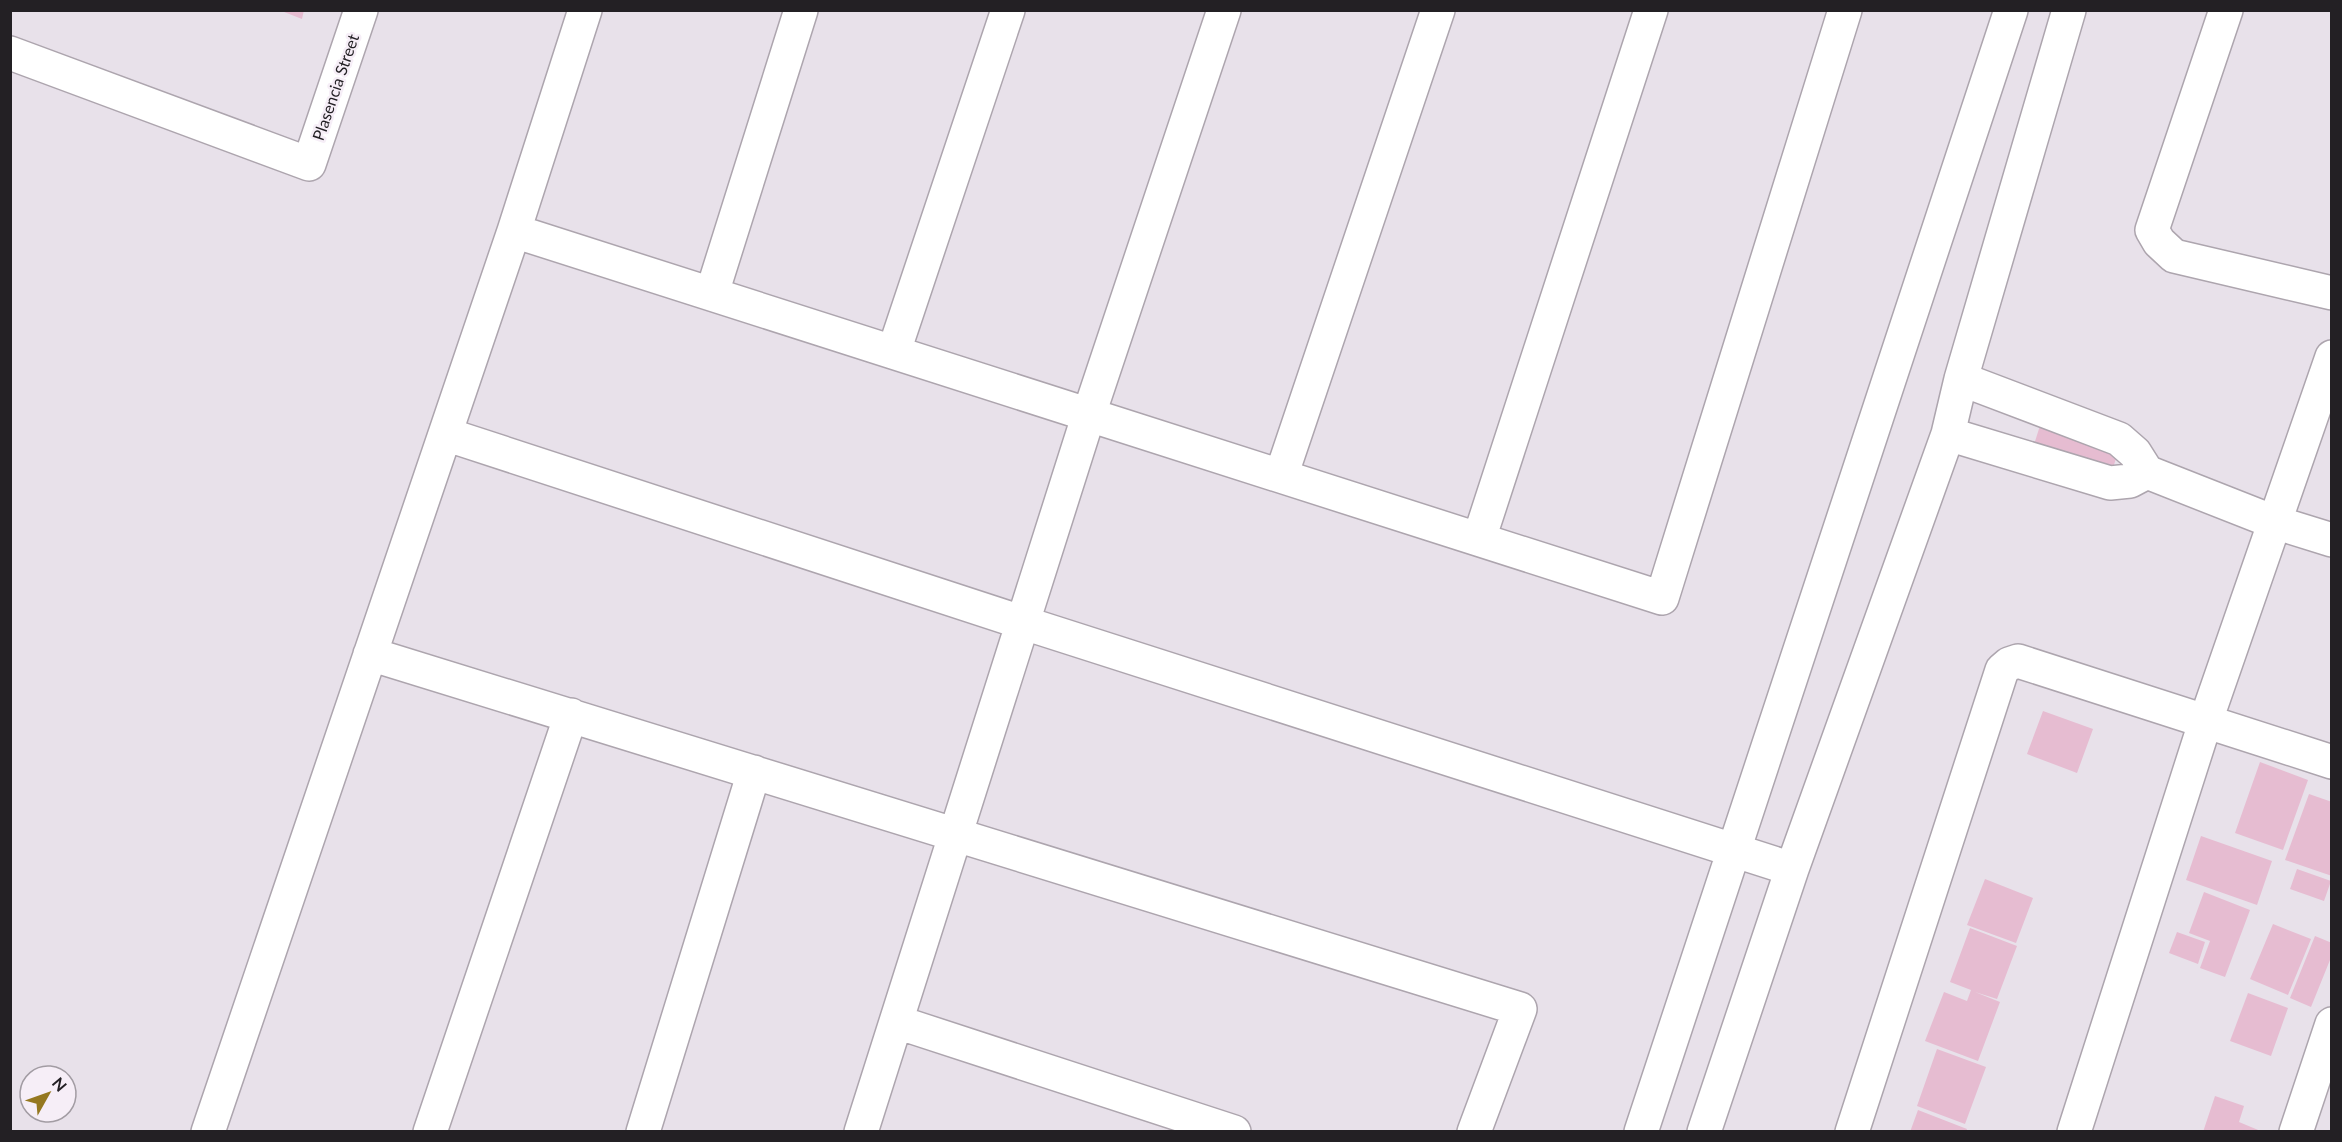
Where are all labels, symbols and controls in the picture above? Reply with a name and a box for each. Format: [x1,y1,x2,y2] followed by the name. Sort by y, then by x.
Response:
[308,31,362,143] street label: Plasencia Street
[18,1064,78,1124] north arrow
[49,1073,71,1095] text: N

